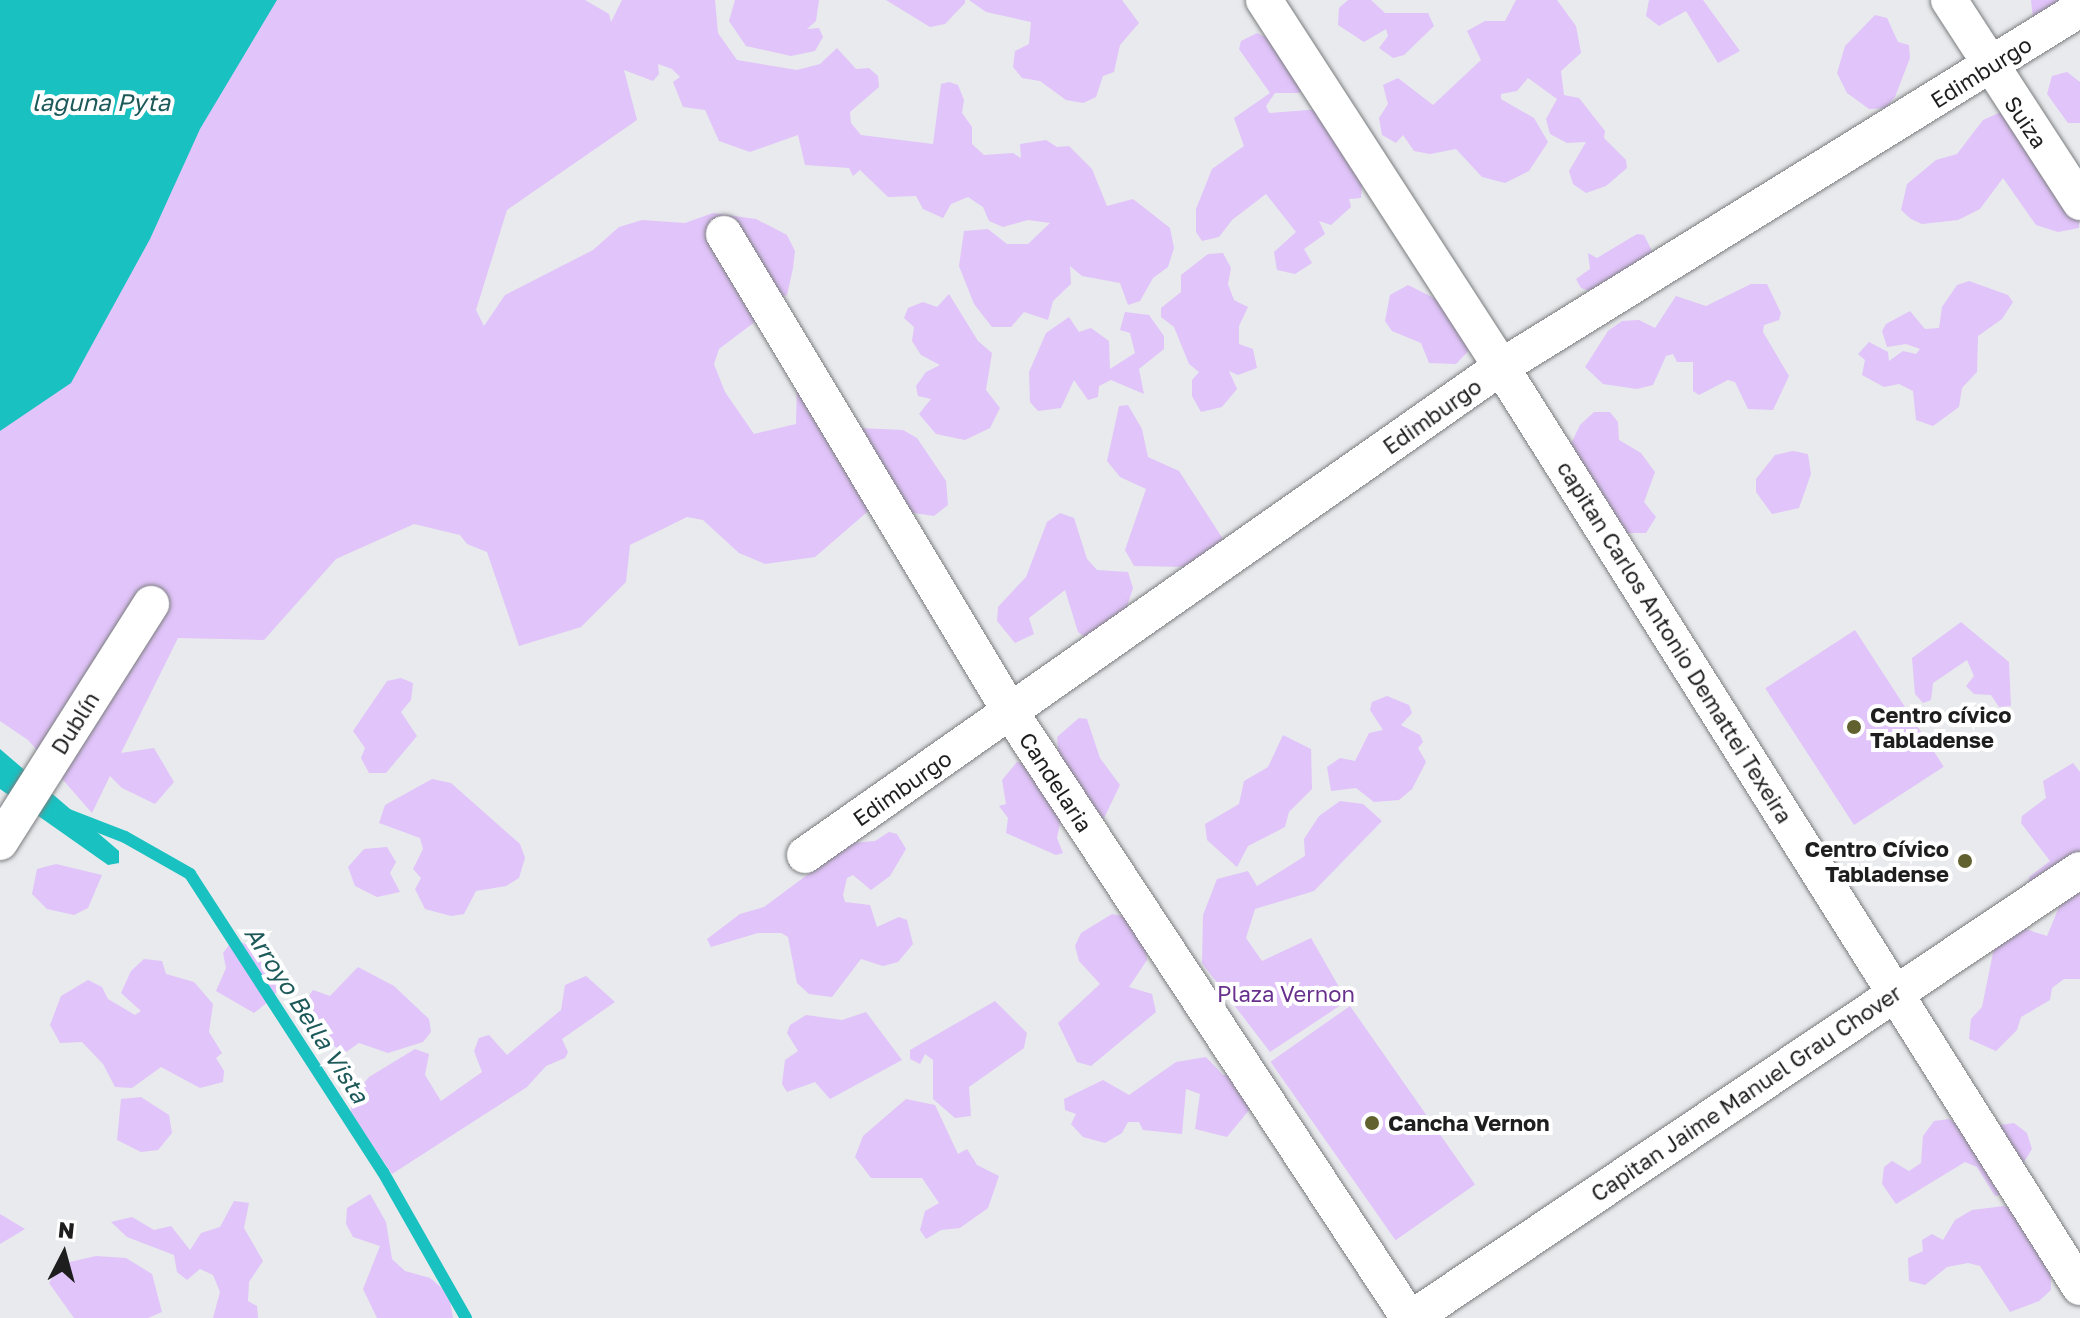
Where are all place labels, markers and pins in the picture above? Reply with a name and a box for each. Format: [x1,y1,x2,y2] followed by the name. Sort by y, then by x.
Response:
[1870,701,2011,752] place label: Centro cívico Tabladense
[1845,718,1863,736] marker: Centro cívico Tabladense
[1805,835,1949,886] place label: Centro Cívico Tabladense
[1956,852,1974,870] marker: Centro Cívico Tabladense
[1388,1110,1550,1136] place label: Cancha Vernon
[1363,1114,1381,1132] marker: Cancha Vernon

